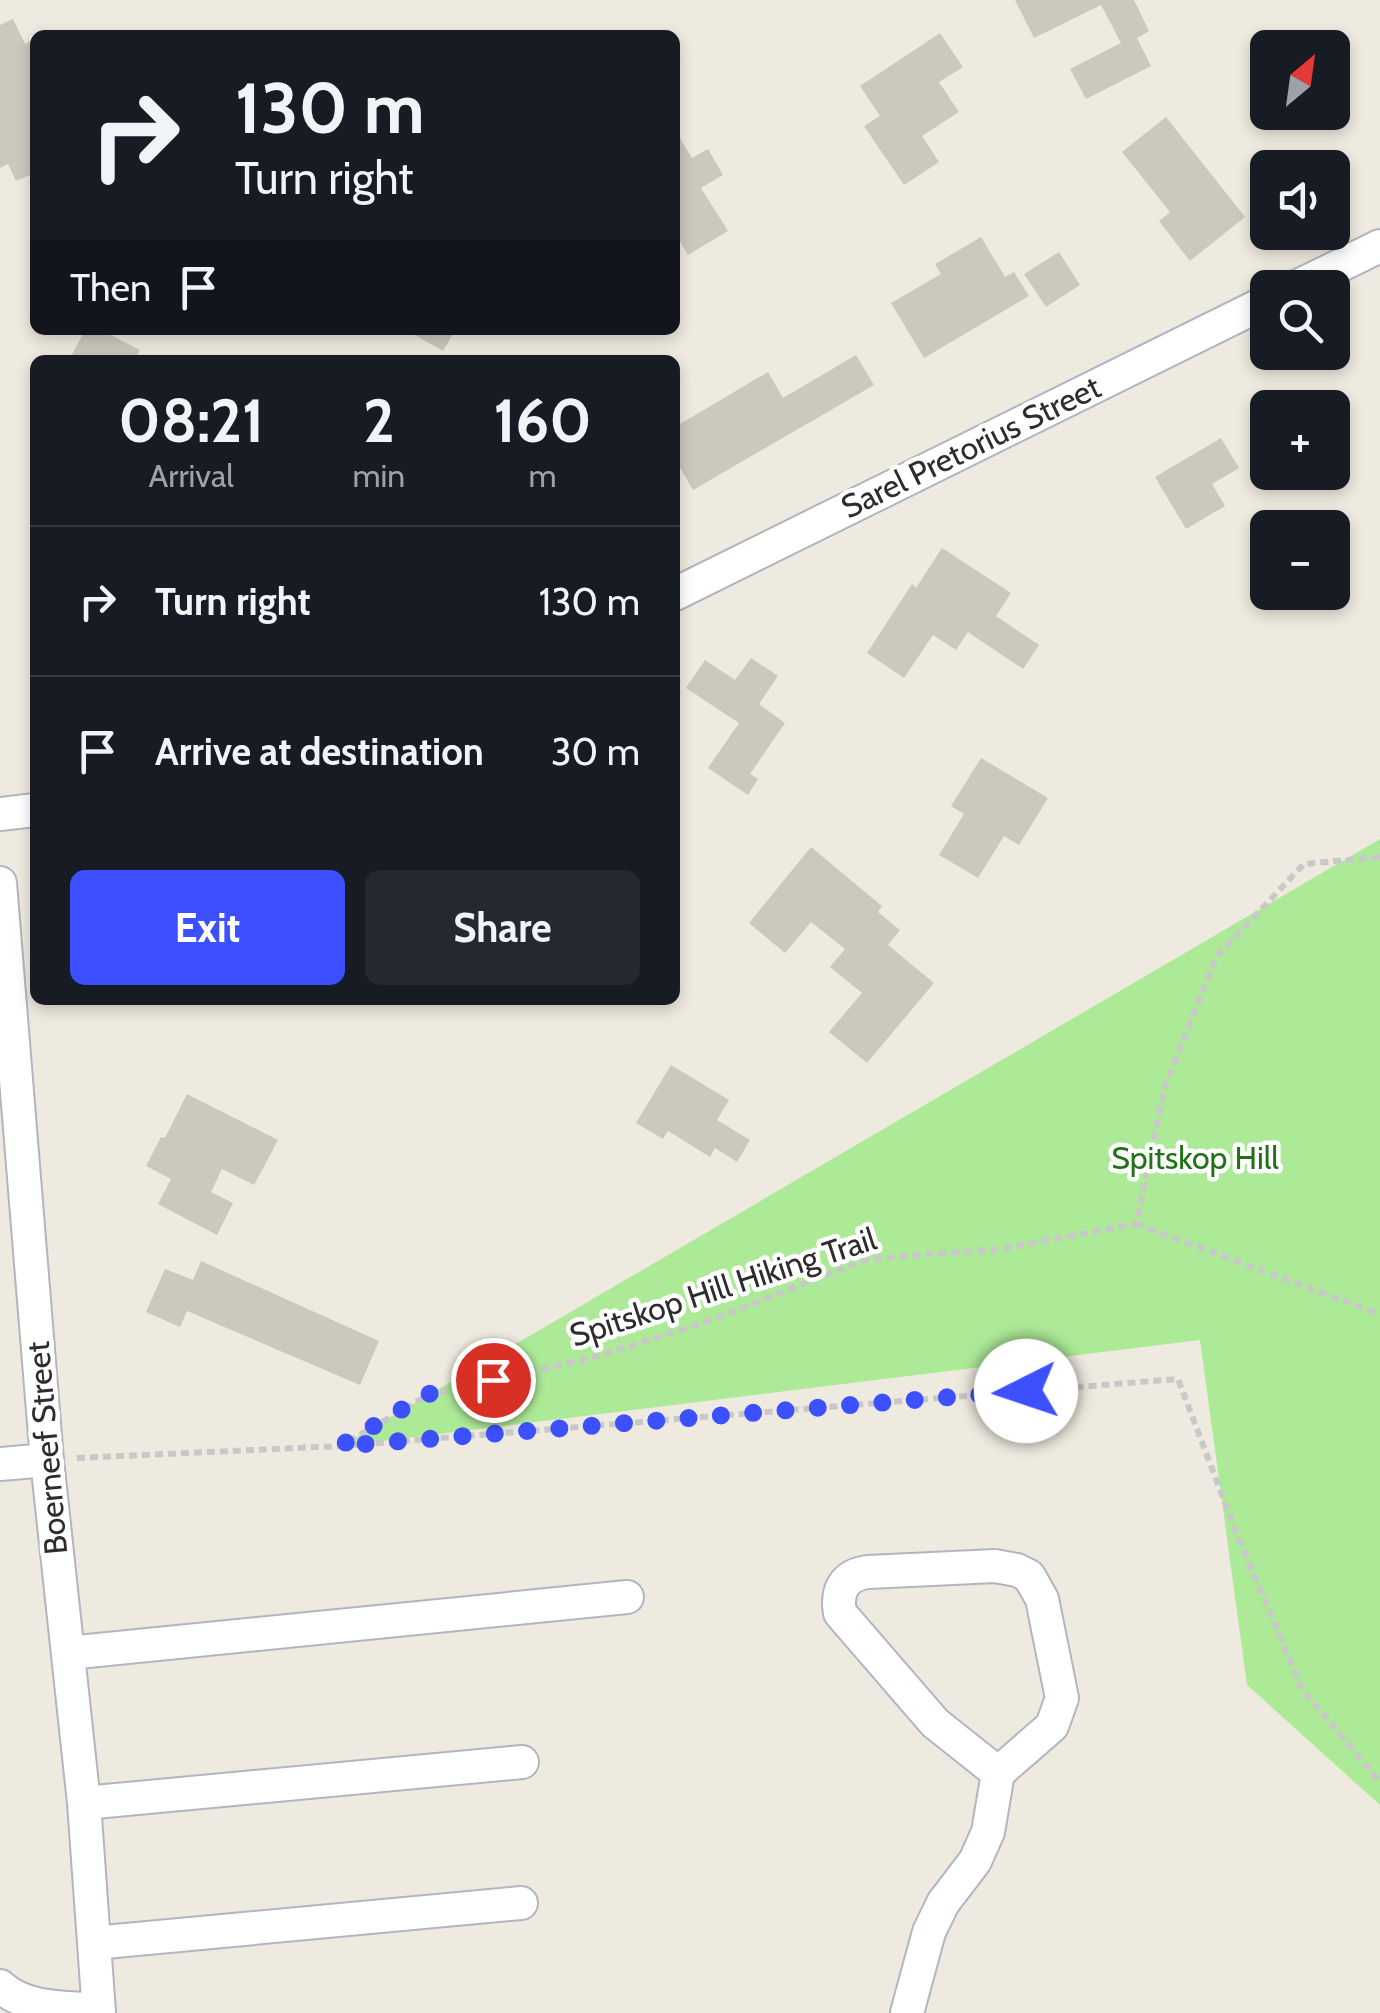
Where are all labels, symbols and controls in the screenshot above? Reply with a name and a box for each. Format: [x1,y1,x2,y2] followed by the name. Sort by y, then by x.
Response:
[1250,30,1350,130] north arrow
[1250,30,1350,610] map controls
[235,65,425,151] text: 130 m
[70,70,200,200] icon: right
[1250,150,1350,250] button: sound
[235,151,414,205] text: Turn right
[171,260,226,315] icon: arrive
[70,264,151,311] text: Then
[1250,270,1350,370] button: search
[835,367,1107,526] street label: Sarel Pretorius Street
[118,384,264,457] text: 08:21
[363,384,395,457] text: 2
[493,384,592,457] text: 160
[1250,390,1350,490] button: +
[149,456,234,495] text: Arrival
[352,456,405,495] text: min
[529,456,557,495] text: m
[1250,510,1350,610] button: −
[70,574,125,629] icon: right
[155,578,311,625] text: Turn right
[539,578,640,625] text: 130 m
[70,724,125,779] icon: arrive
[155,728,484,775] text: Arrive at destination
[551,728,640,775] text: 30 m
[70,870,345,985] button: Exit
[365,870,640,985] button: Share
[1111,1138,1279,1177] park label: Spitskop Hill
[565,1218,881,1354] street label: Spitskop Hill Hiking Trail
[451,1338,536,1423] pin
[974,1339,1078,1443] position arrow
[18,1340,75,1556] street label: Boerneef Street
[466,1353,521,1408] icon: arrive

